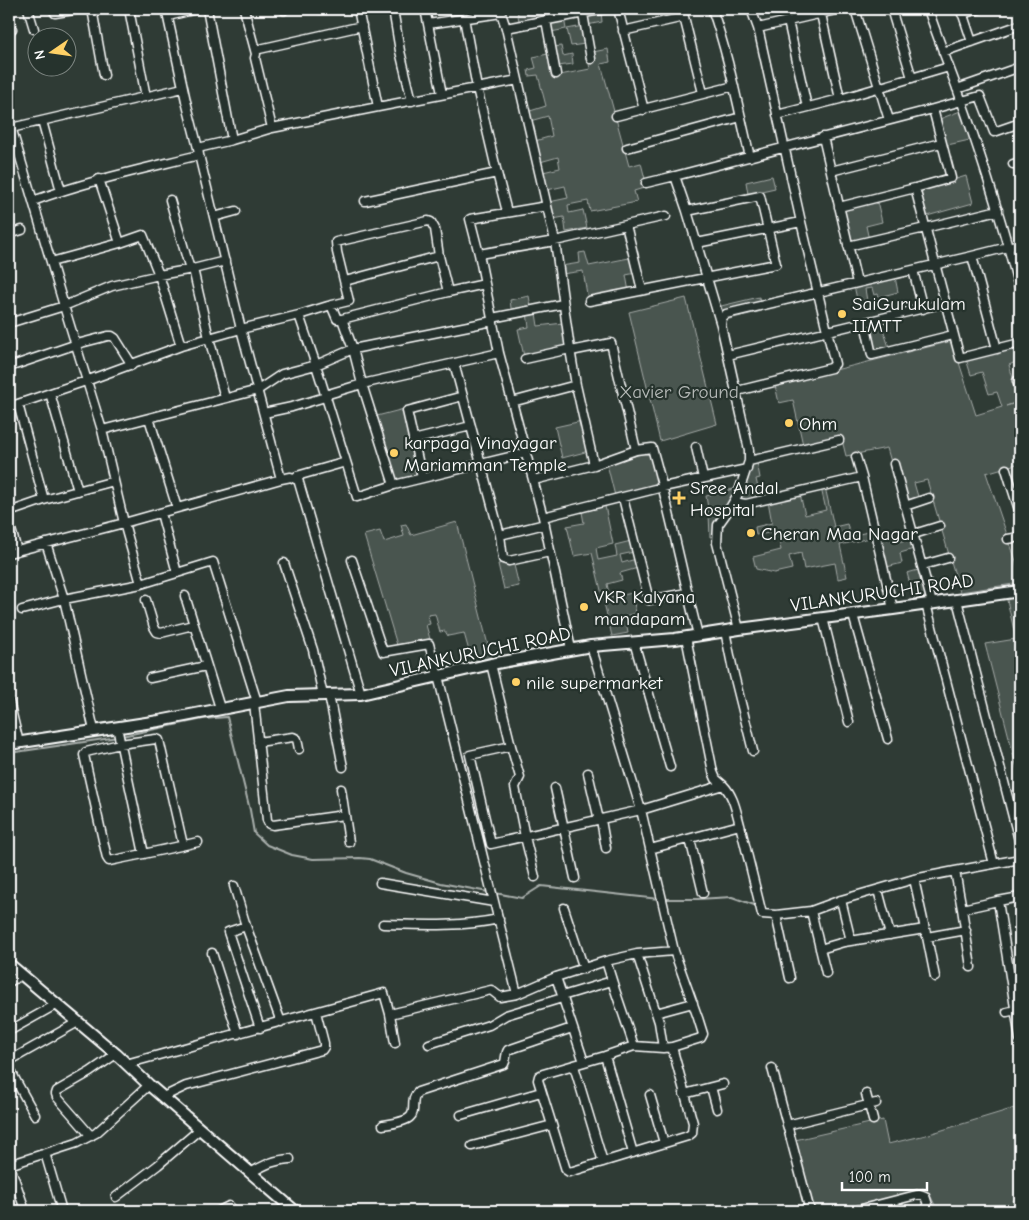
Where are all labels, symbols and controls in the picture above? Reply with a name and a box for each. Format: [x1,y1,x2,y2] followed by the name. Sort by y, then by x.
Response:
[28,28,78,78] north arrow
[31,48,49,61] text: N
[852,293,966,337] place label: SaiGurukulam IIMTT
[836,308,848,320] marker: SaiGurukulam IIMTT
[619,381,739,403] park label: Xavier Ground
[799,413,837,435] place label: Ohm
[783,417,795,429] marker: Ohm
[404,432,567,476] place label: karpaga Vinayagar Mariamman Temple
[388,447,400,459] marker: karpaga Vinayagar Mariamman Temple
[690,477,779,521] place label: Sree Andal Hospital
[672,491,686,505] marker: Sree Andal Hospital
[761,523,918,545] place label: Cheran Maa Nagar
[745,527,757,539] marker: Cheran Maa Nagar
[789,569,975,617] street label: VILANKURUCHI ROAD
[594,586,695,630] place label: VKR Kalyana mandapam
[578,601,590,613] marker: VKR Kalyana mandapam
[388,622,573,682] street label: VILANKURUCHI ROAD
[526,672,663,694] place label: nile supermarket
[510,676,522,688] marker: nile supermarket
[842,1160,926,1192] scale bar
[849,1168,891,1186] text: 100 m

